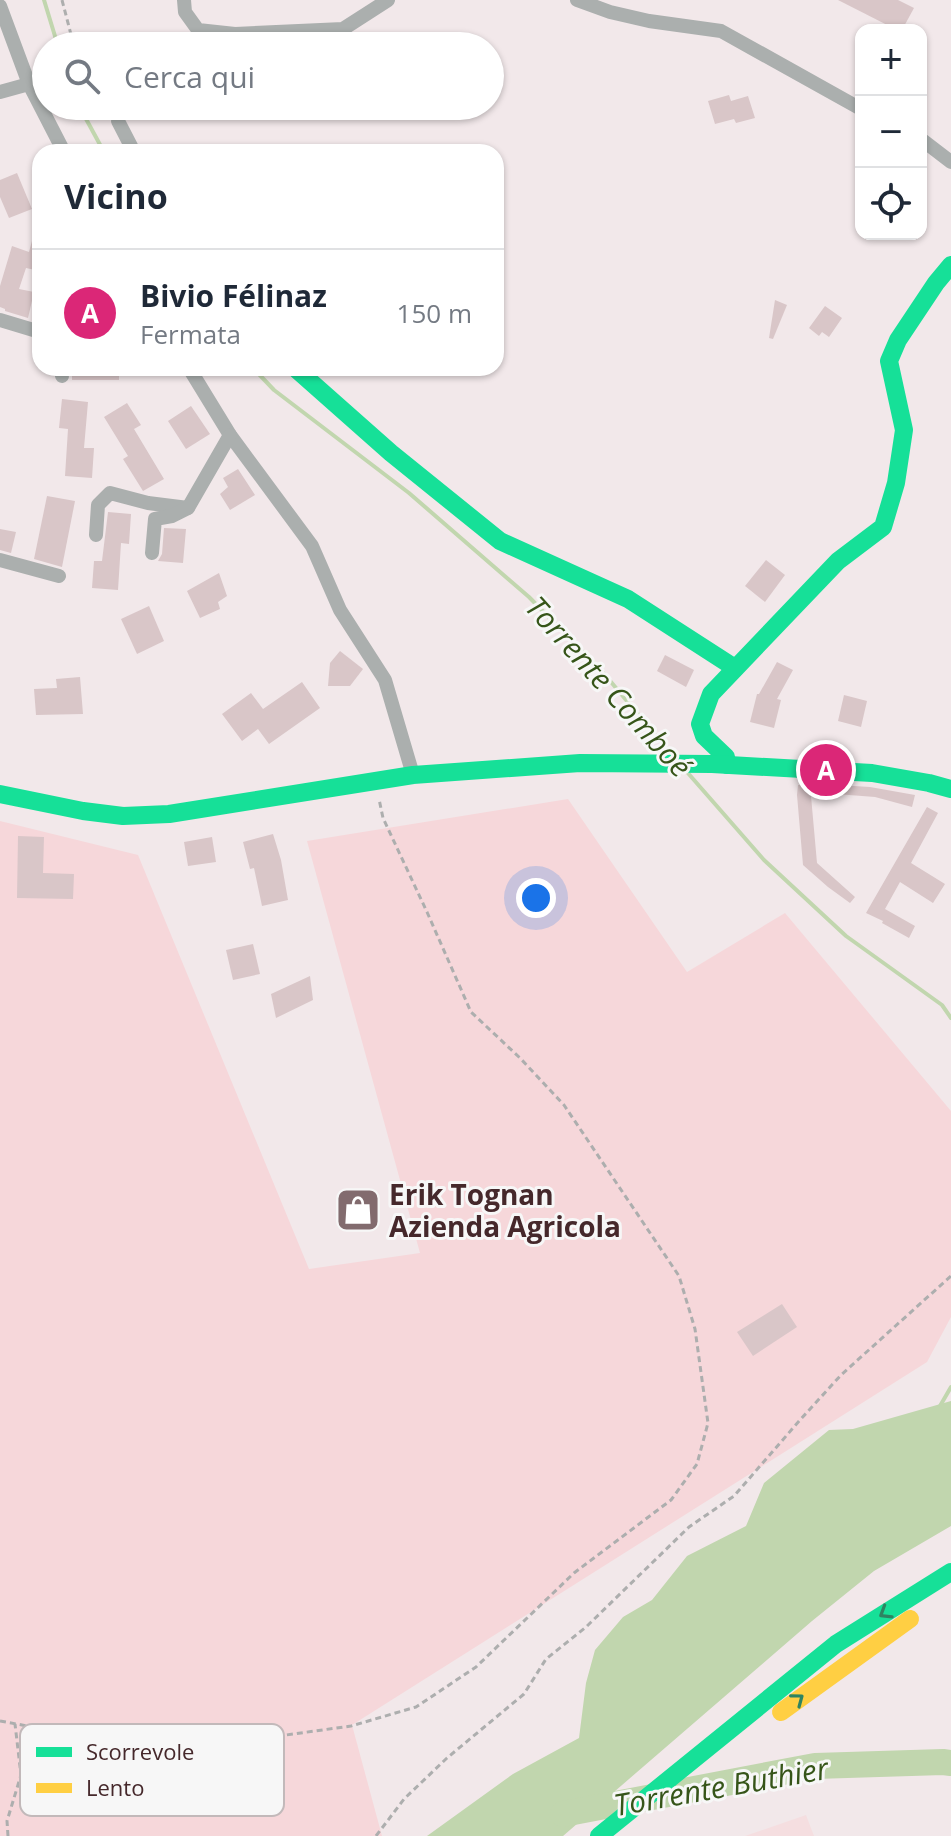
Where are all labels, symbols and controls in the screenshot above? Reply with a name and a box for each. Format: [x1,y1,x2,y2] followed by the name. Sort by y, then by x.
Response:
[855,24,927,240] map controls
[855,24,927,96] button: +
[32,32,504,120] search box
[60,54,104,98] icon: search
[124,56,255,97] text: Cerca qui
[855,96,927,168] button: −
[855,168,927,240] button: locate
[64,173,168,219] text: Vicino
[140,275,327,316] text: Bivio Félinaz
[81,295,99,331] text: A
[397,295,472,331] text: 150 m
[140,316,241,352] text: Fermata
[517,587,701,785] water label: Torrente Comboé
[800,740,852,800] pin: A
[516,878,556,918] your location
[389,1175,621,1245] place label: Erik Tognan Azienda Agricola
[334,1186,382,1234] shop icon: Erik Tognan Azienda Agricola
[879,1604,894,1619] one-way arrow
[789,1694,804,1708] one-way arrow
[20,1724,284,1816] legend
[86,1736,194,1766] text: Scorrevole
[610,1747,833,1825] water label: Torrente Buthier
[86,1772,144,1802] text: Lento

